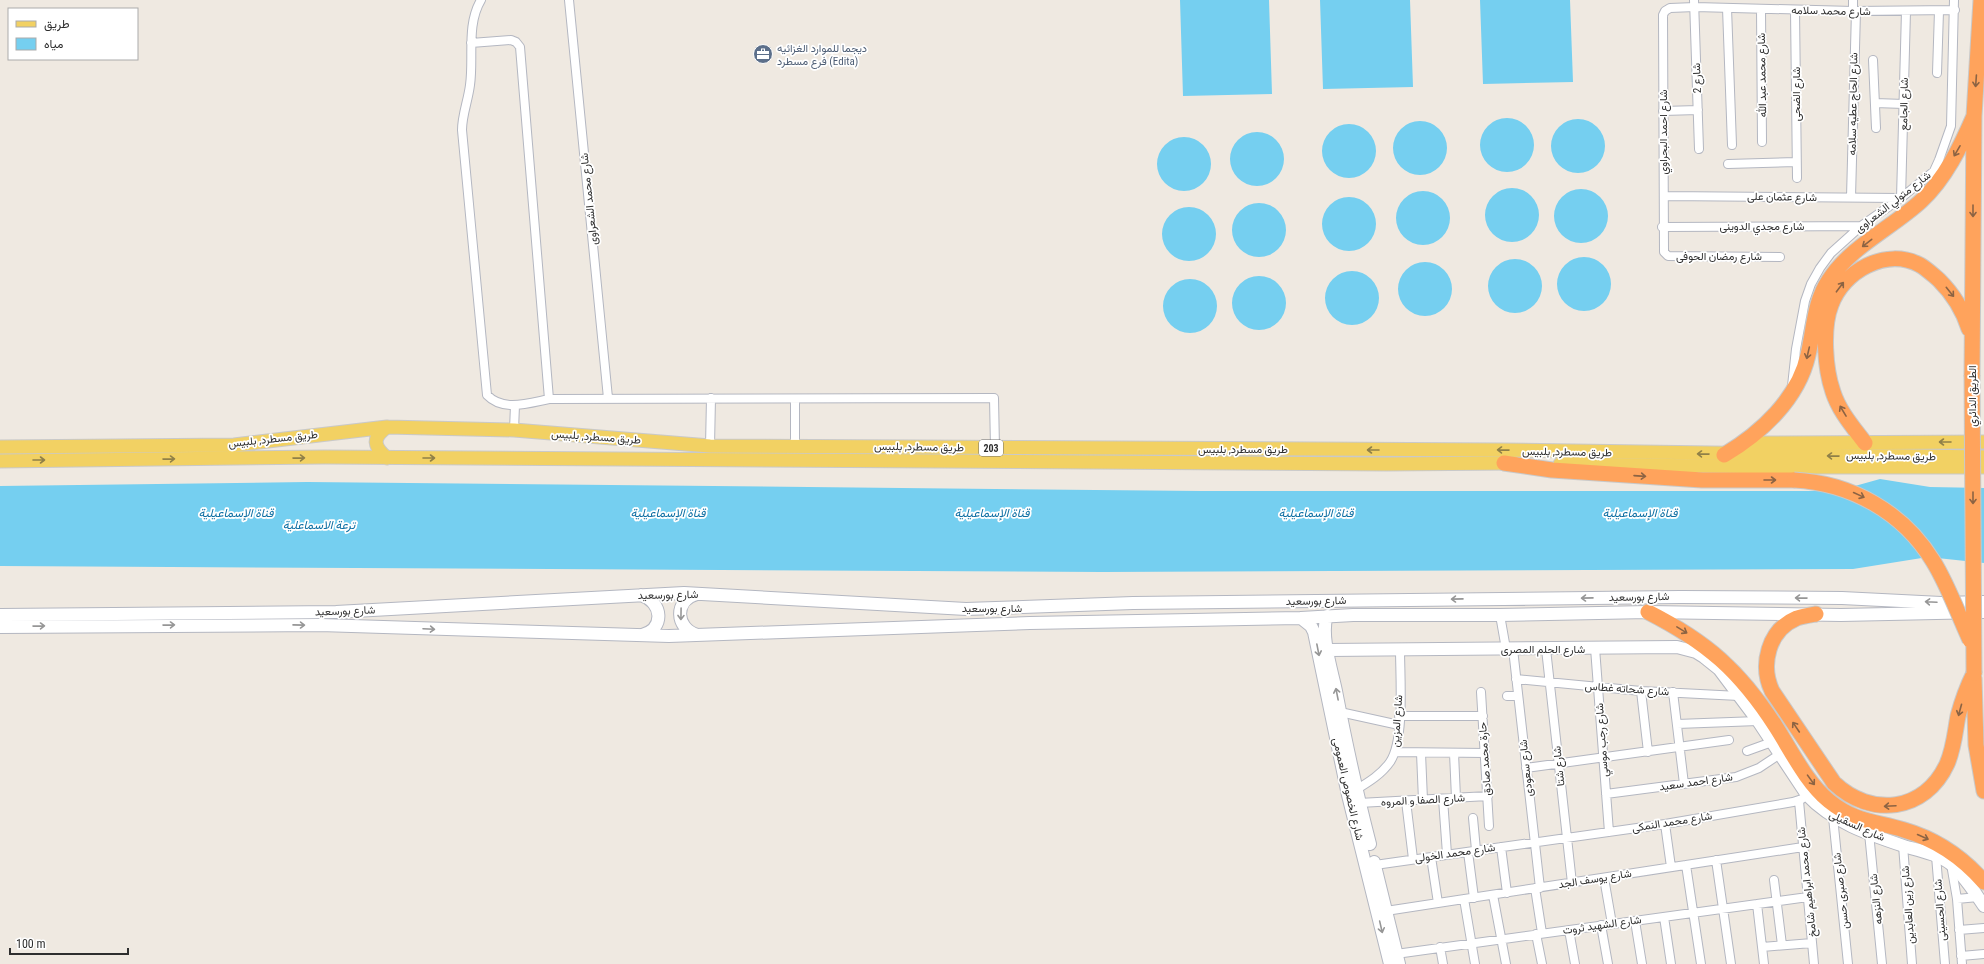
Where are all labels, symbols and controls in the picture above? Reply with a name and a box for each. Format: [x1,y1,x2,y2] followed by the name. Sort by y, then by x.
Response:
[1791,4,1871,19] street label: شارع محمد سلامه
[8,8,138,60] legend
[44,17,70,32] text: طريق
[1755,32,1770,117] street label: شارع محمد عبد الله
[44,37,63,51] text: مياه
[777,42,867,69] place label: ديجما للموارد الغزائيه فرع مسطرد (Edita)
[752,43,774,65] office icon: ديجما للموارد الغزائيه فرع مسطرد (Edita)
[1846,52,1861,156] street label: شارع الحاج عطيه سلامه
[1690,62,1705,93] street label: شارع 2
[1790,66,1804,121] street label: شارع الضحى
[1973,74,1980,87] one-way arrow
[1897,77,1912,131] street label: شارع الجامع
[1657,89,1673,174] street label: شارع احمد البحراوي
[1952,145,1960,157] one-way arrow
[578,152,601,246] street label: شارع محمد الشعراوى
[1853,168,1935,238] street label: شارع متولي الشعراوى
[1747,190,1817,205] street label: شارع عثمان على
[1969,204,1977,217] one-way arrow
[1720,220,1805,236] street label: شارع مجدي الدوينى
[1862,239,1873,247] one-way arrow
[1676,250,1762,264] street label: شارع رمضان الحوفى
[1836,282,1845,293] one-way arrow
[1945,286,1954,297] one-way arrow
[1804,346,1812,359] one-way arrow
[1966,365,1982,427] street label: الطريق الدائري
[1838,405,1846,417] one-way arrow
[551,427,641,447] street label: طريق مسطرد, بلبيس
[228,428,318,450] street label: طريق مسطرد, بلبيس
[1939,438,1952,446] one-way arrow
[874,440,964,454] street label: طريق مسطرد, بلبيس
[979,440,1003,456] road number: 203
[1198,443,1288,456] street label: طريق مسطرد, بلبيس
[1522,445,1612,459] street label: طريق مسطرد, بلبيس
[1367,446,1380,454] one-way arrow
[1497,446,1510,454] one-way arrow
[1846,449,1936,463] street label: طريق مسطرد, بلبيس
[1697,450,1710,458] one-way arrow
[1827,452,1840,460] one-way arrow
[292,454,305,462] one-way arrow
[422,454,435,462] one-way arrow
[162,455,175,463] one-way arrow
[32,456,45,464] one-way arrow
[1633,473,1646,480] one-way arrow
[1763,476,1776,484] one-way arrow
[1969,491,1977,504] one-way arrow
[1852,492,1864,499] one-way arrow
[198,506,275,521] water label: قناة الإسماعيلية
[630,506,707,521] water label: قناة الإسماعيلية
[954,506,1031,521] water label: قناة الإسماعيلية
[1278,506,1355,521] water label: قناة الإسماعيلية
[1602,506,1679,521] water label: قناة الإسماعيلية
[283,518,356,533] water label: ترعة الاسماعلية
[638,588,699,603] street label: شارع بورسعيد
[1609,590,1670,605] street label: شارع بورسعيد
[1286,594,1347,609] street label: شارع بورسعيد
[1581,594,1594,602] one-way arrow
[1795,594,1808,602] one-way arrow
[1451,595,1464,603] one-way arrow
[1925,599,1938,606] one-way arrow
[962,602,1023,616] street label: شارع بورسعيد
[315,603,376,620] street label: شارع بورسعيد
[677,607,685,620] one-way arrow
[162,621,175,629] one-way arrow
[292,621,305,629] one-way arrow
[32,622,45,630] one-way arrow
[422,625,435,633] one-way arrow
[1676,627,1688,635] one-way arrow
[1501,643,1585,657] street label: شارع الحلم المصرى
[1315,644,1323,657] one-way arrow
[1584,680,1670,699] street label: شارع شحاته غطاس
[1332,688,1340,701] one-way arrow
[1389,694,1406,748] street label: شارع المزين
[1593,702,1614,777] street label: شارع رجب موسي
[1956,703,1963,716] one-way arrow
[1476,722,1494,796] street label: حارة محمد صادق
[1792,722,1800,733] one-way arrow
[1329,736,1366,842] street label: شارع الخصوص العمومى
[1516,738,1536,797] street label: شارع سعودى
[1550,745,1569,787] street label: شارع شتا
[1658,770,1734,795] street label: شارع احمد سعيد
[1807,775,1815,786] one-way arrow
[1381,791,1466,810] street label: شارع الصفا و المروه
[1884,802,1897,809] one-way arrow
[1827,808,1887,845] street label: شارع السقيلى
[1631,809,1714,836] street label: شارع محمد النمكى
[1795,826,1820,938] street label: شارع محمد ابراهيم شامخ
[1917,834,1929,842] one-way arrow
[1414,841,1497,866] street label: شارع محمد الخولى
[1830,852,1852,930] street label: شارع صبرى حسن
[1899,865,1918,945] street label: شارع زين العابدين
[1557,867,1633,892] street label: شارع يوسف الجد
[1867,873,1886,925] street label: شارع النزهه
[1931,878,1950,941] street label: شارع الحسينى
[1562,913,1643,938] street label: شارع الشهيد ثروت
[1378,921,1385,934] one-way arrow
[10,930,128,956] scale bar
[16,937,46,951] text: 100 m

